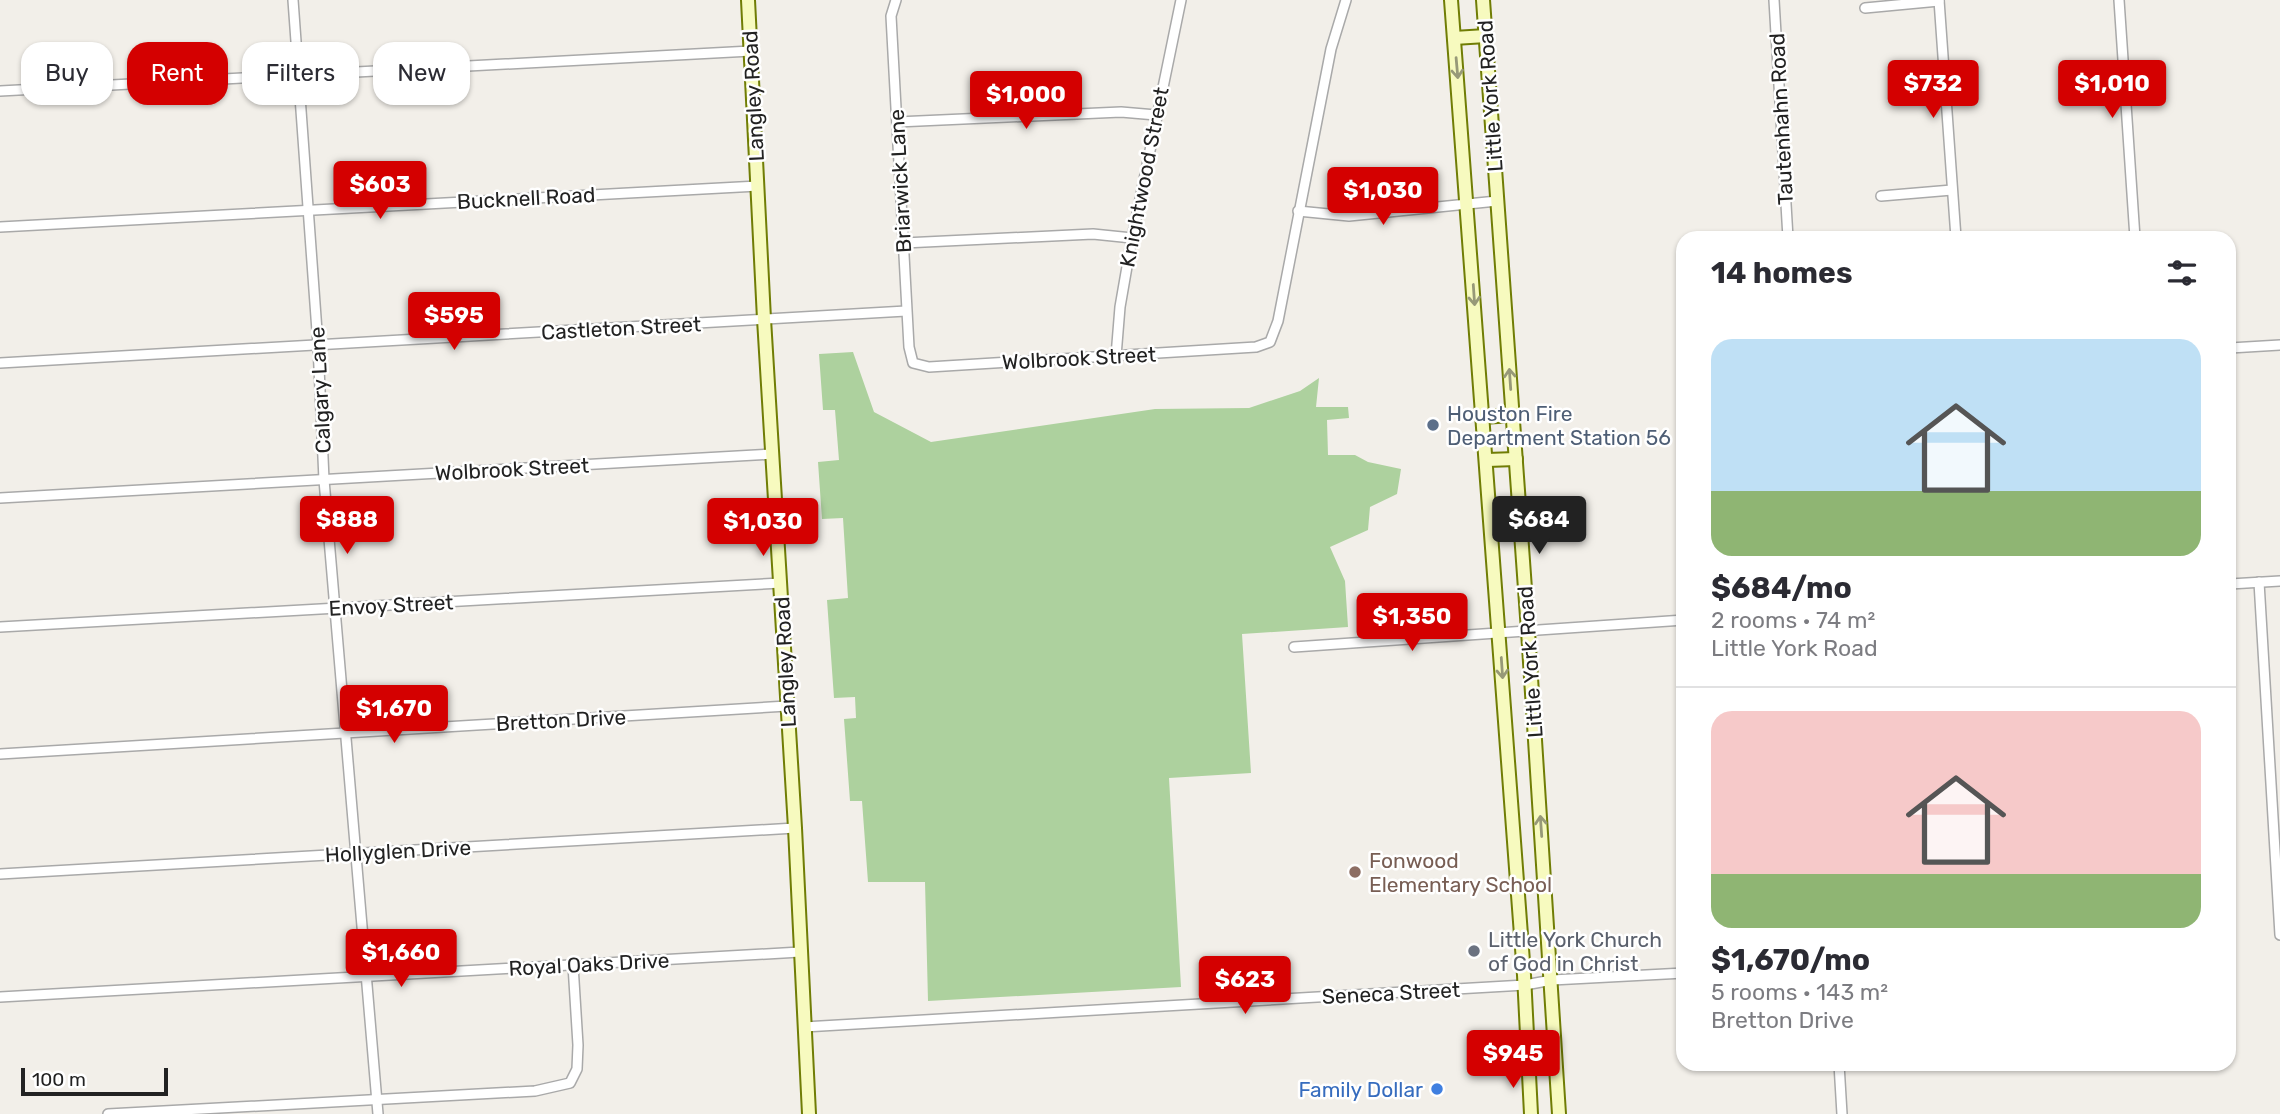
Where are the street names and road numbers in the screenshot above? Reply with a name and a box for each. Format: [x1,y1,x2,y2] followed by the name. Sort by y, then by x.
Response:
[1472,19,1508,173] street label: Little York Road
[737,30,769,162] street label: Langley Road
[1764,32,1798,206] street label: Tautenhahn Road
[1114,85,1174,269] street label: Knightwood Street
[884,109,916,253] street label: Briarwick Lane
[456,182,596,214] street label: Bucknell Road
[540,311,702,345] street label: Castleton Street
[304,326,336,454] street label: Calgary Lane
[1001,341,1157,375] street label: Wolbrook Street
[434,452,590,486] street label: Wolbrook Street
[1512,585,1548,739] street label: Little York Road
[328,589,454,621] street label: Envoy Street
[769,596,801,728] street label: Langley Road
[495,704,627,736] street label: Bretton Drive
[324,835,472,867] street label: Hollyglen Drive
[508,947,670,981] street label: Royal Oaks Drive
[1321,977,1461,1009] street label: Seneca Street

